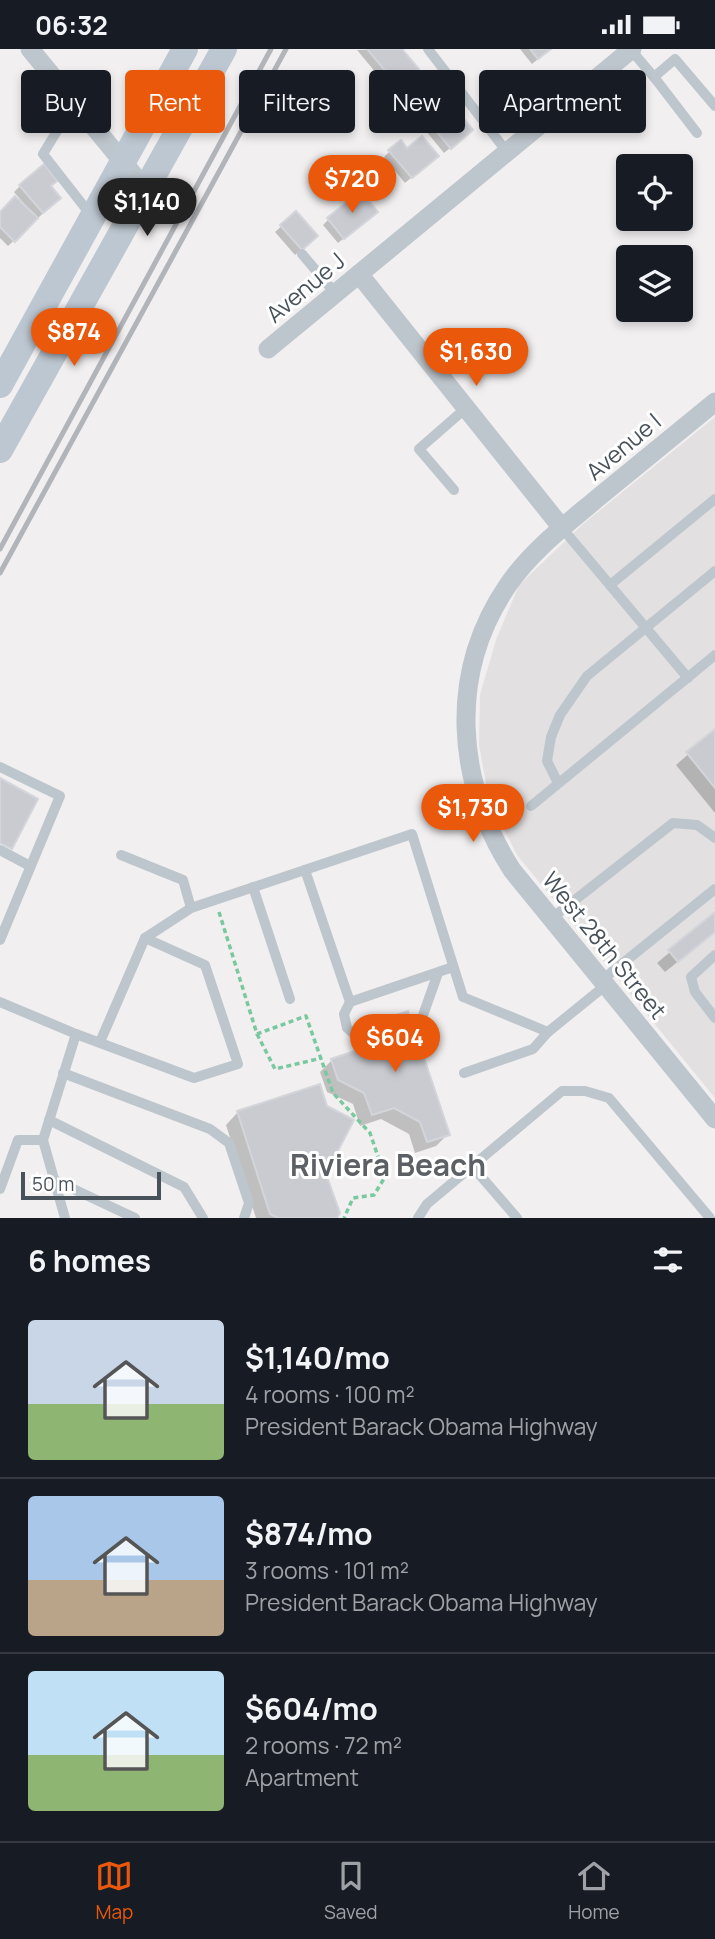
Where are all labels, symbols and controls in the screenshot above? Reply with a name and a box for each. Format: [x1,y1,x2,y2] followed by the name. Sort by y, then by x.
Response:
[35,7,108,43] text: 06:32
[21,70,111,133] chip: Buy
[125,70,225,133] chip: Rent
[239,70,355,133] chip: Filters
[369,70,465,133] chip: New
[479,70,646,133] chip: Apartment
[616,154,693,322] map controls
[616,154,693,231] button: locate
[311,155,393,215] pin: $720
[324,162,380,194] text: $720
[90,179,204,238] pin: $1,140
[113,185,181,217] text: $1,140
[259,245,351,329] street label: Avenue J
[616,245,693,322] button: layers
[33,309,115,368] pin: $874
[47,315,101,347] text: $874
[419,329,533,388] pin: $1,630
[439,335,513,367] text: $1,630
[579,405,667,487] street label: Avenue I
[416,785,530,844] pin: $1,730
[437,791,509,823] text: $1,730
[536,865,674,1025] street label: West 28th Street
[354,1014,436,1074] pin: $604
[366,1021,424,1053] text: $604
[290,1144,486,1185] district label: Riviera Beach
[21,1169,161,1201] scale bar
[32,1171,74,1197] text: 50 m
[28,1240,151,1281] text: 6 homes
[649,1241,687,1279] icon: filters
[245,1337,390,1378] text: $1,140/mo
[84,1348,168,1432] icon: home
[245,1378,415,1410] text: 4 rooms · 100 m²
[245,1410,598,1442] text: President Barack Obama Highway
[245,1513,373,1554] text: $874/mo
[84,1524,168,1608] icon: home
[245,1554,409,1586] text: 3 rooms · 101 m²
[245,1586,598,1618] text: President Barack Obama Highway
[245,1688,378,1729] text: $604/mo
[84,1699,168,1783] icon: home
[245,1729,402,1761] text: 2 rooms · 72 m²
[245,1761,359,1793] text: Apartment
[95,1857,133,1925] tab: Map
[324,1857,378,1925] tab: Saved
[568,1857,620,1925] tab: Home

